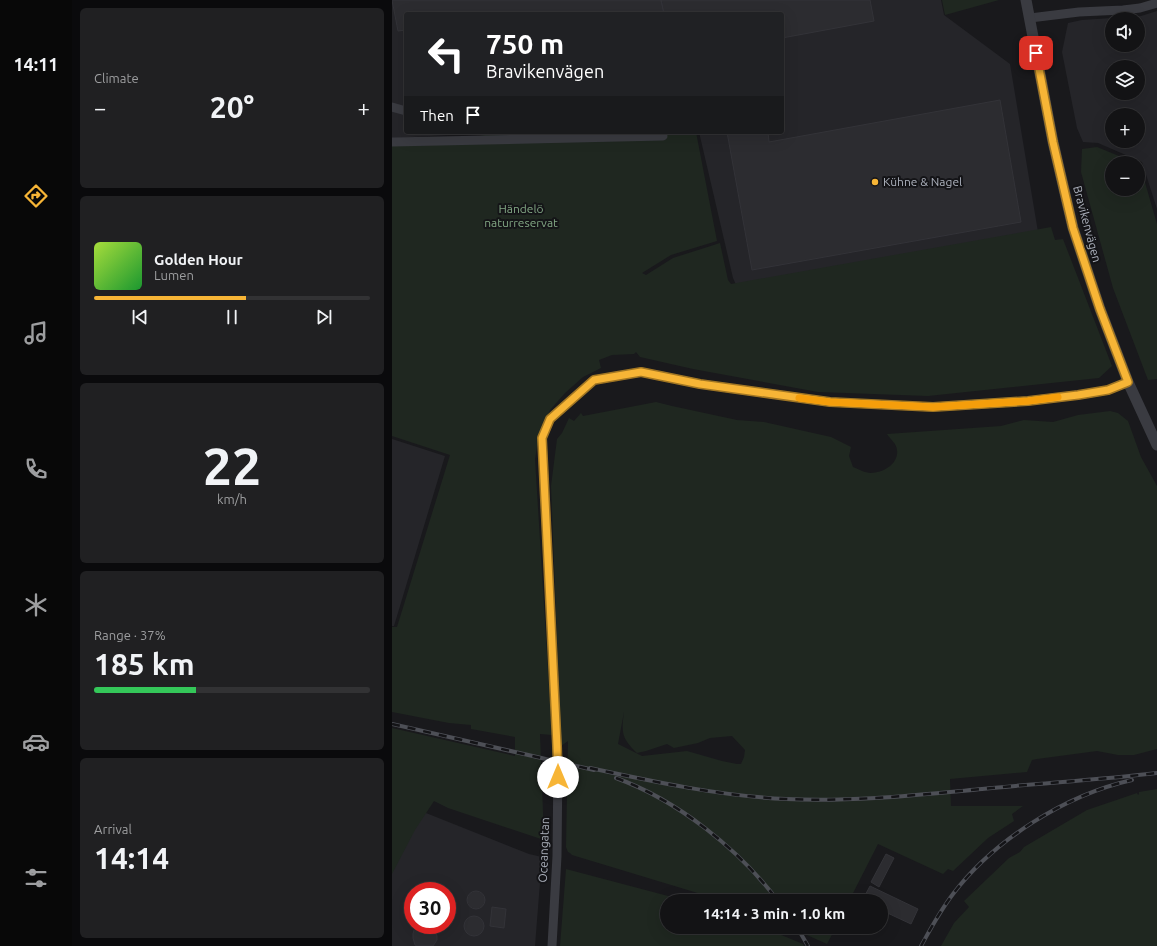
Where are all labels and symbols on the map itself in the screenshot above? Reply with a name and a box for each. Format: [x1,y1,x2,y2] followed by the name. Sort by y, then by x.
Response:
[1019,36,1053,70] pin
[883,175,962,188] place label: Kühne & Nagel
[870,177,880,187] marker: Kühne & Nagel
[1071,184,1104,264] street label: Bravikenvägen
[484,202,558,229] park label: Händelö naturreservat
[537,756,579,798] position arrow
[536,817,551,883] street label: Oceangatan
[404,882,456,934] speed limit sign: 30

